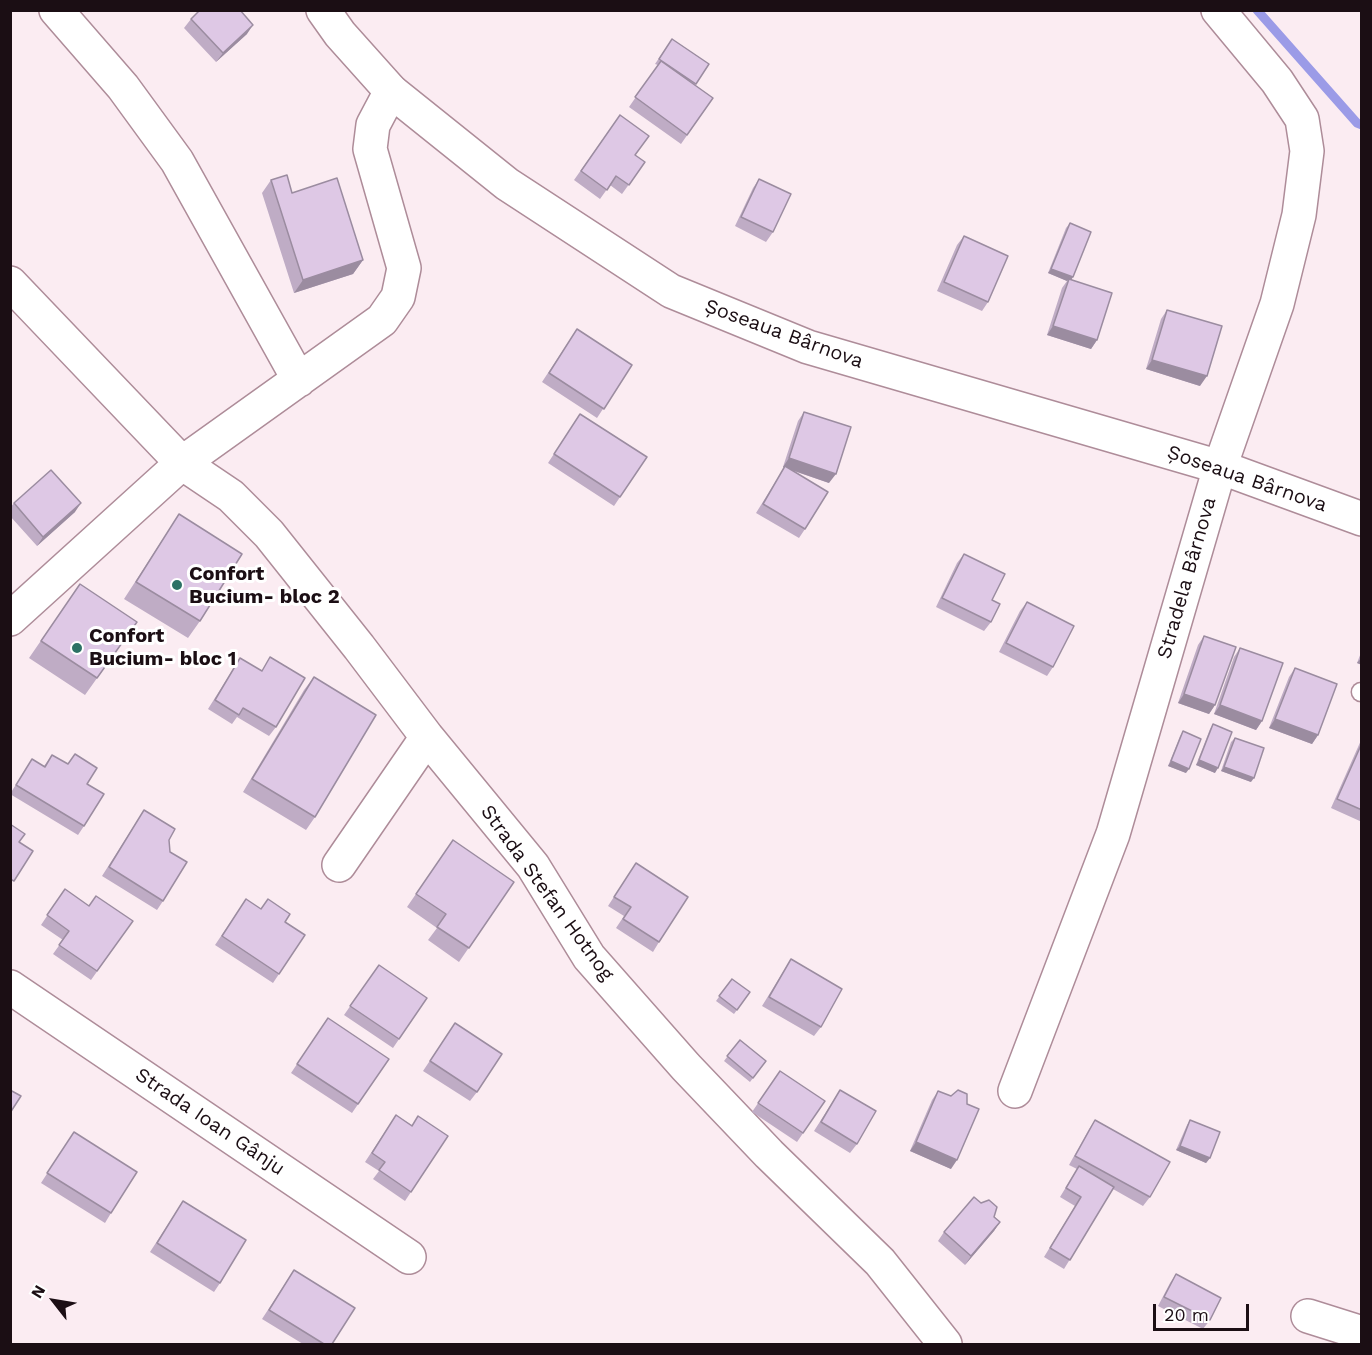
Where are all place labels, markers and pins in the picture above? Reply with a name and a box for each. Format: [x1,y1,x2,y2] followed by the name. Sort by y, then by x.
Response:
[189,562,340,609] place label: Confort Bucium- bloc 2
[170,578,184,592] marker: Confort Bucium- bloc 2
[89,624,236,671] place label: Confort Bucium- bloc 1
[70,641,84,655] marker: Confort Bucium- bloc 1

